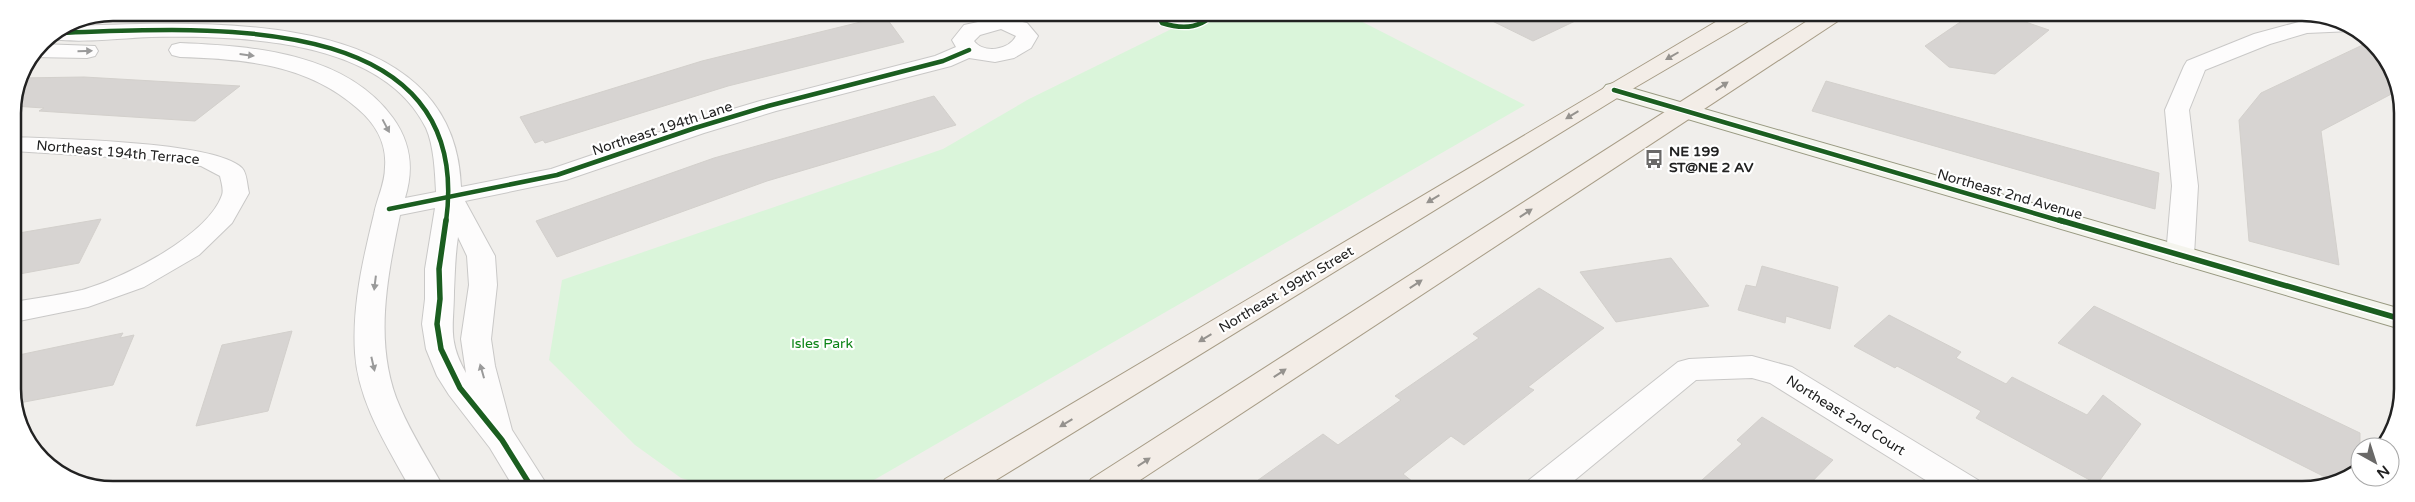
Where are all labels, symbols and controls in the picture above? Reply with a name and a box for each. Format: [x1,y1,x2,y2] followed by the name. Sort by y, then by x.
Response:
[77,47,93,55] one-way arrow
[239,51,255,59] one-way arrow
[1665,52,1678,61] one-way arrow
[1715,81,1728,90] one-way arrow
[590,98,735,159] street label: Northeast 194th Lane
[1566,111,1579,120] one-way arrow
[382,119,390,133] one-way arrow
[36,137,200,168] street label: Northeast 194th Terrace
[1669,143,1754,176] place label: NE 199 ST@NE 2 AV
[1643,148,1665,170] bus stop icon: NE 199 ST@NE 2 AV
[1935,166,2084,223] street label: Northeast 2nd Avenue
[1427,195,1440,204] one-way arrow
[1519,208,1532,217] one-way arrow
[1216,242,1357,336] street label: Northeast 199th Street
[371,275,379,291] one-way arrow
[1409,279,1422,289] one-way arrow
[1198,334,1211,343] one-way arrow
[791,335,853,352] park label: Isles Park
[369,357,377,372] one-way arrow
[477,363,485,378] one-way arrow
[1273,368,1286,378] one-way arrow
[1783,372,1909,459] street label: Northeast 2nd Court
[1059,418,1072,427] one-way arrow
[2350,437,2400,487] north arrow
[1137,457,1150,467] one-way arrow
[2373,462,2393,482] text: N

